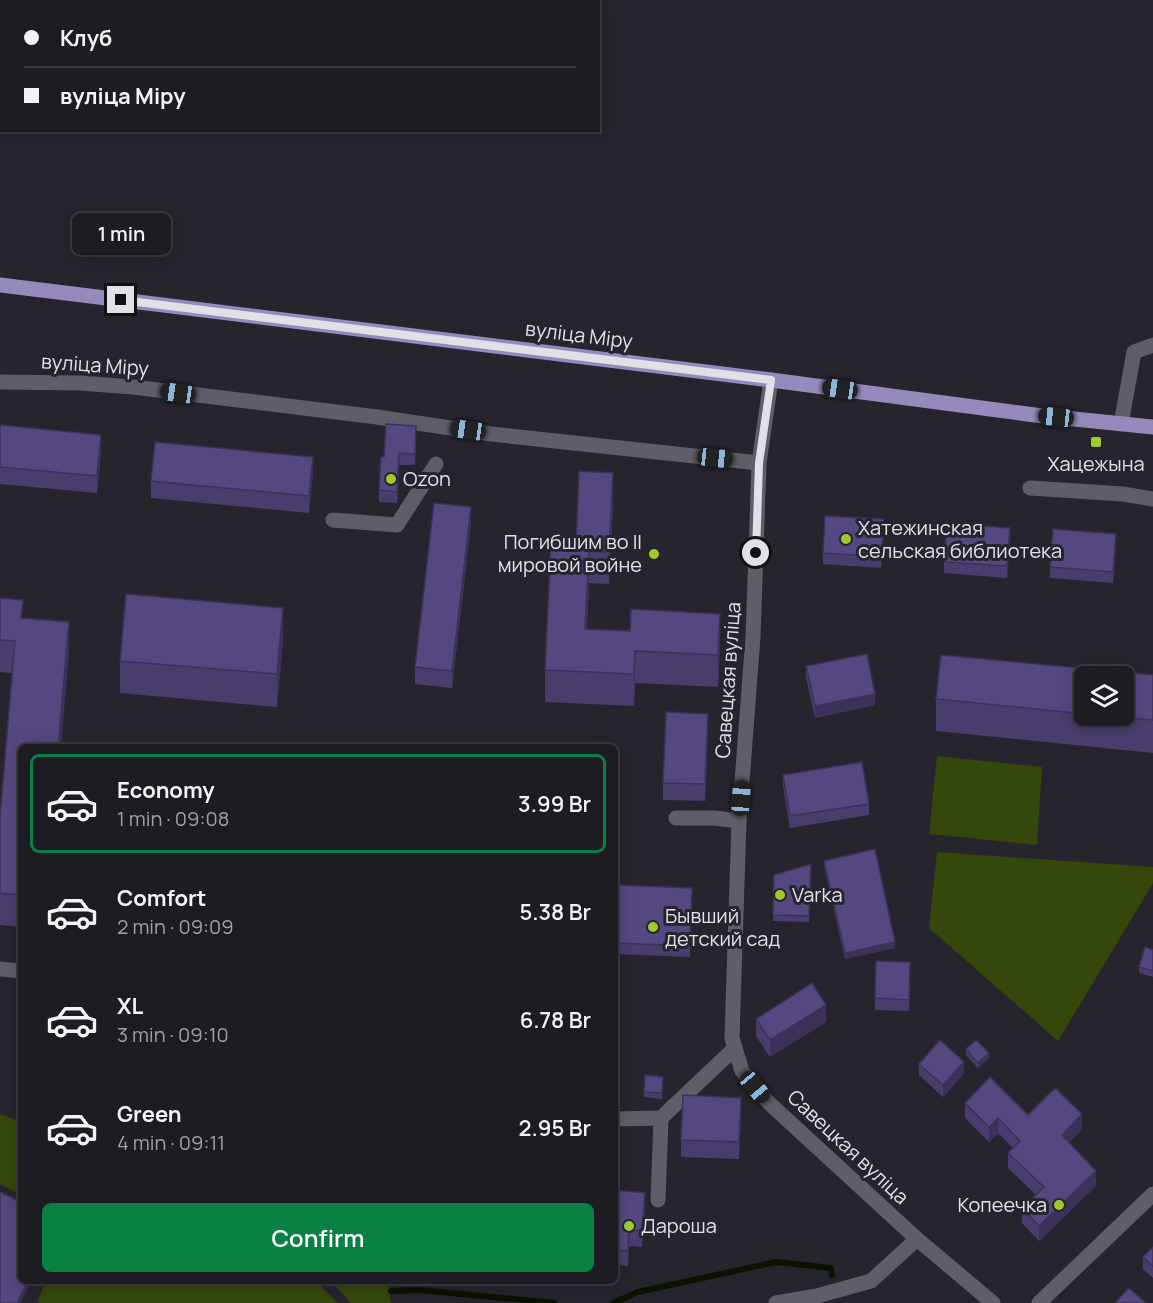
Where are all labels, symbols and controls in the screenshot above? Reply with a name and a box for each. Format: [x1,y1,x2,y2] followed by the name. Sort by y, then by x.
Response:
[60,23,112,53] text: Клуб
[60,81,185,111] text: вуліца Міру
[72,213,170,255] callout: 1 min
[98,220,145,247] text: 1 min
[107,286,134,313] route end
[524,315,635,355] street label: вуліца Міру
[40,347,150,382] street label: вуліца Міру
[821,378,859,400] car
[159,382,197,404] car
[1037,406,1075,428] car
[449,419,487,441] car
[1089,435,1103,449] marker: Хацежына
[696,447,734,469] car
[1047,450,1145,477] place label: Хацежына
[403,465,451,492] place label: Ozon
[384,472,398,486] marker: Ozon
[858,514,1062,564] place label: Хатежинская сельская библиотека
[498,528,642,578] place label: Погибшим во II мировой войне
[839,532,853,546] marker: Хатежинская сельская библиотека
[742,539,769,566] route start
[647,547,661,561] marker: Погибшим во II мировой войне
[709,601,746,759] street label: Савецкая вуліца
[1074,666,1134,726] map controls
[1074,666,1134,726] button: layers
[117,775,215,805] text: Economy
[45,777,99,831] icon: car
[731,779,751,817] car
[518,789,591,819] text: 3.99 Br
[117,805,229,832] text: 1 min · 09:08
[792,881,843,908] place label: Varka
[117,883,206,913] text: Comfort
[45,885,99,939] icon: car
[773,888,787,902] marker: Varka
[519,897,591,927] text: 5.38 Br
[665,902,780,952] place label: Бывший детский сад
[117,913,234,940] text: 2 min · 09:09
[646,920,660,934] marker: Бывший детский сад
[117,991,143,1021] text: XL
[45,993,99,1047] icon: car
[520,1005,591,1035] text: 6.78 Br
[117,1021,229,1048] text: 3 min · 09:10
[737,1067,773,1107] car
[782,1083,915,1210] street label: Савецкая вуліца
[117,1099,182,1129] text: Green
[45,1101,99,1155] icon: car
[519,1113,591,1143] text: 2.95 Br
[117,1129,225,1156] text: 4 min · 09:11
[957,1191,1047,1218] place label: Копеечка
[1052,1198,1066,1212] marker: Копеечка
[42,1203,594,1272] button: Confirm
[641,1212,717,1239] place label: Дароша
[622,1219,636,1233] marker: Дароша

